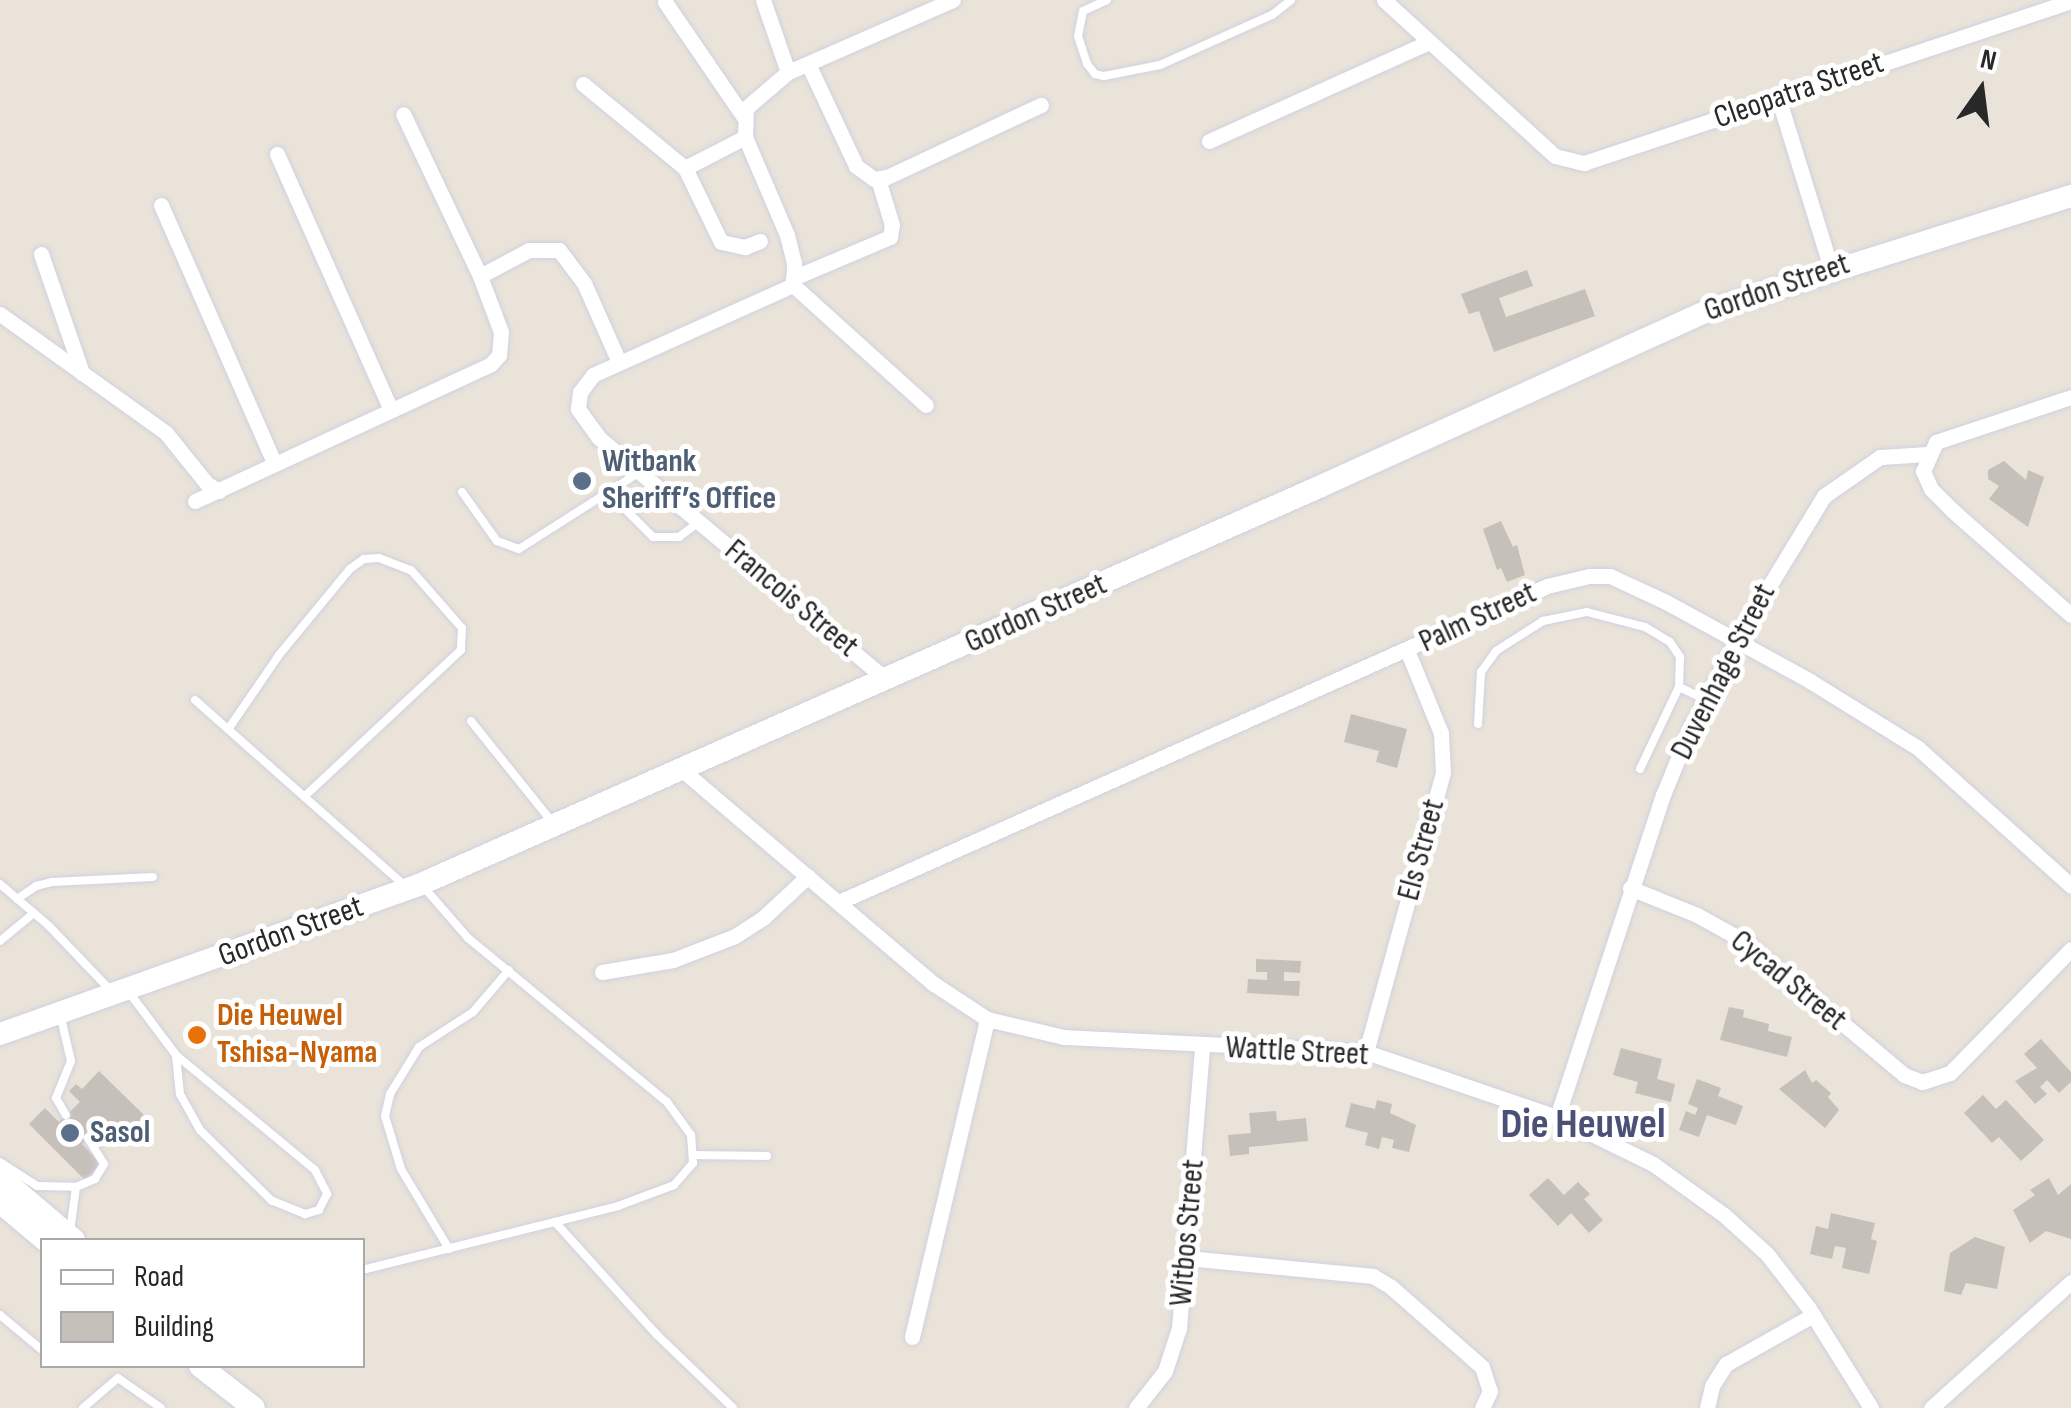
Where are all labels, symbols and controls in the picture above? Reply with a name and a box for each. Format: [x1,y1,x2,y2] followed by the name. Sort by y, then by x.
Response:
[1931,40,2031,140] north arrow
[1977,43,2000,78] text: N
[1709,44,1889,138] street label: Cleopatra Street
[1699,245,1855,331] street label: Gordon Street
[602,444,776,519] place label: Witbank Sheriff’s Office
[571,470,593,492] marker: Witbank Sheriff’s Office
[716,532,866,666] street label: Francois Street
[959,566,1113,662] street label: Gordon Street
[1413,574,1543,662] street label: Palm Street
[1663,578,1785,766] street label: Duvenhage Street
[1390,795,1454,905] street label: Els Street
[214,888,368,976] street label: Gordon Street
[1722,923,1854,1039] street label: Cycad Street
[217,998,377,1073] place label: Die Heuwel Tshisa-Nyama
[186,1024,208,1046] marker: Die Heuwel Tshisa-Nyama
[1224,1029,1370,1075] street label: Wattle Street
[1500,1100,1666,1150] district label: Die Heuwel
[90,1114,150,1152] place label: Sasol
[59,1122,81,1144] marker: Sasol
[1162,1158,1214,1308] street label: Witbos Street
[40,1238,365,1368] legend
[134,1259,184,1295] text: Road
[134,1309,214,1345] text: Building

